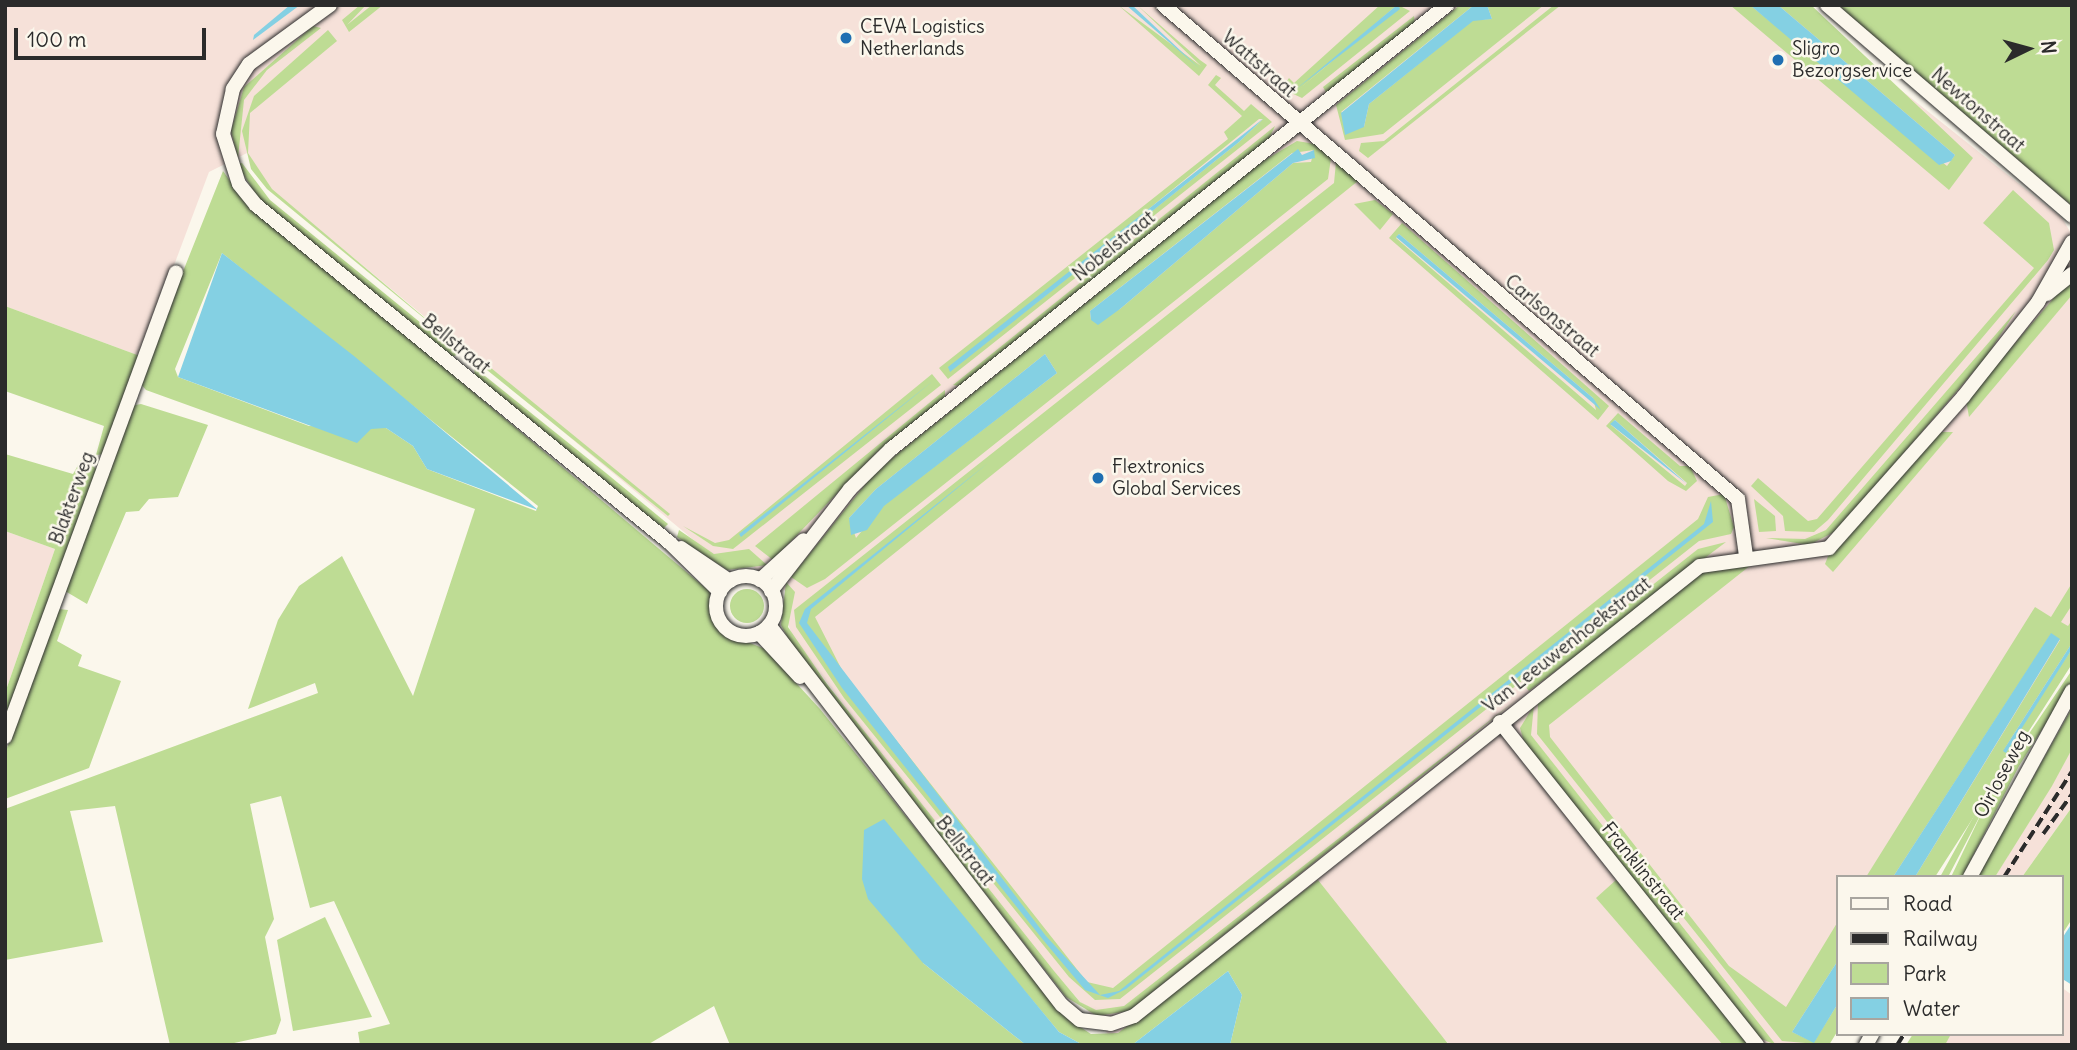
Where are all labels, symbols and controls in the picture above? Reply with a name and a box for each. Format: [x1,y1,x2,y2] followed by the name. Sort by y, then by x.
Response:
[18,14,210,58] scale bar
[1993,14,2063,84] north arrow
[860,16,985,60] place label: CEVA Logistics Netherlands
[27,26,86,53] text: 100 m
[1217,26,1301,102] street label: Wattstraat
[838,30,854,46] marker: CEVA Logistics Netherlands
[1792,38,1912,82] place label: Sligro Bezorgservice
[2036,40,2061,55] text: N
[1770,52,1786,68] marker: Sligro Bezorgservice
[1926,63,2030,157] street label: Newtonstraat
[1068,206,1160,286] street label: Nobelstraat
[1500,270,1604,362] street label: Carlsonstraat
[417,309,495,379] street label: Bellstraat
[45,448,99,548] street label: Blakterweg
[1112,456,1241,500] place label: Flextronics Global Services
[1090,470,1106,486] marker: Flextronics Global Services
[1478,572,1656,718] street label: Van Leeuwenhoekstraat
[1969,726,2035,822] street label: Oirloseweg
[931,812,999,890] street label: Bellstraat
[1597,818,1689,924] street label: Franklinstraat
[1836,875,2063,1036] legend
[1903,890,1952,917] text: Road
[1903,925,1978,952] text: Railway
[1903,960,1946,987] text: Park
[1903,995,1960,1022] text: Water

